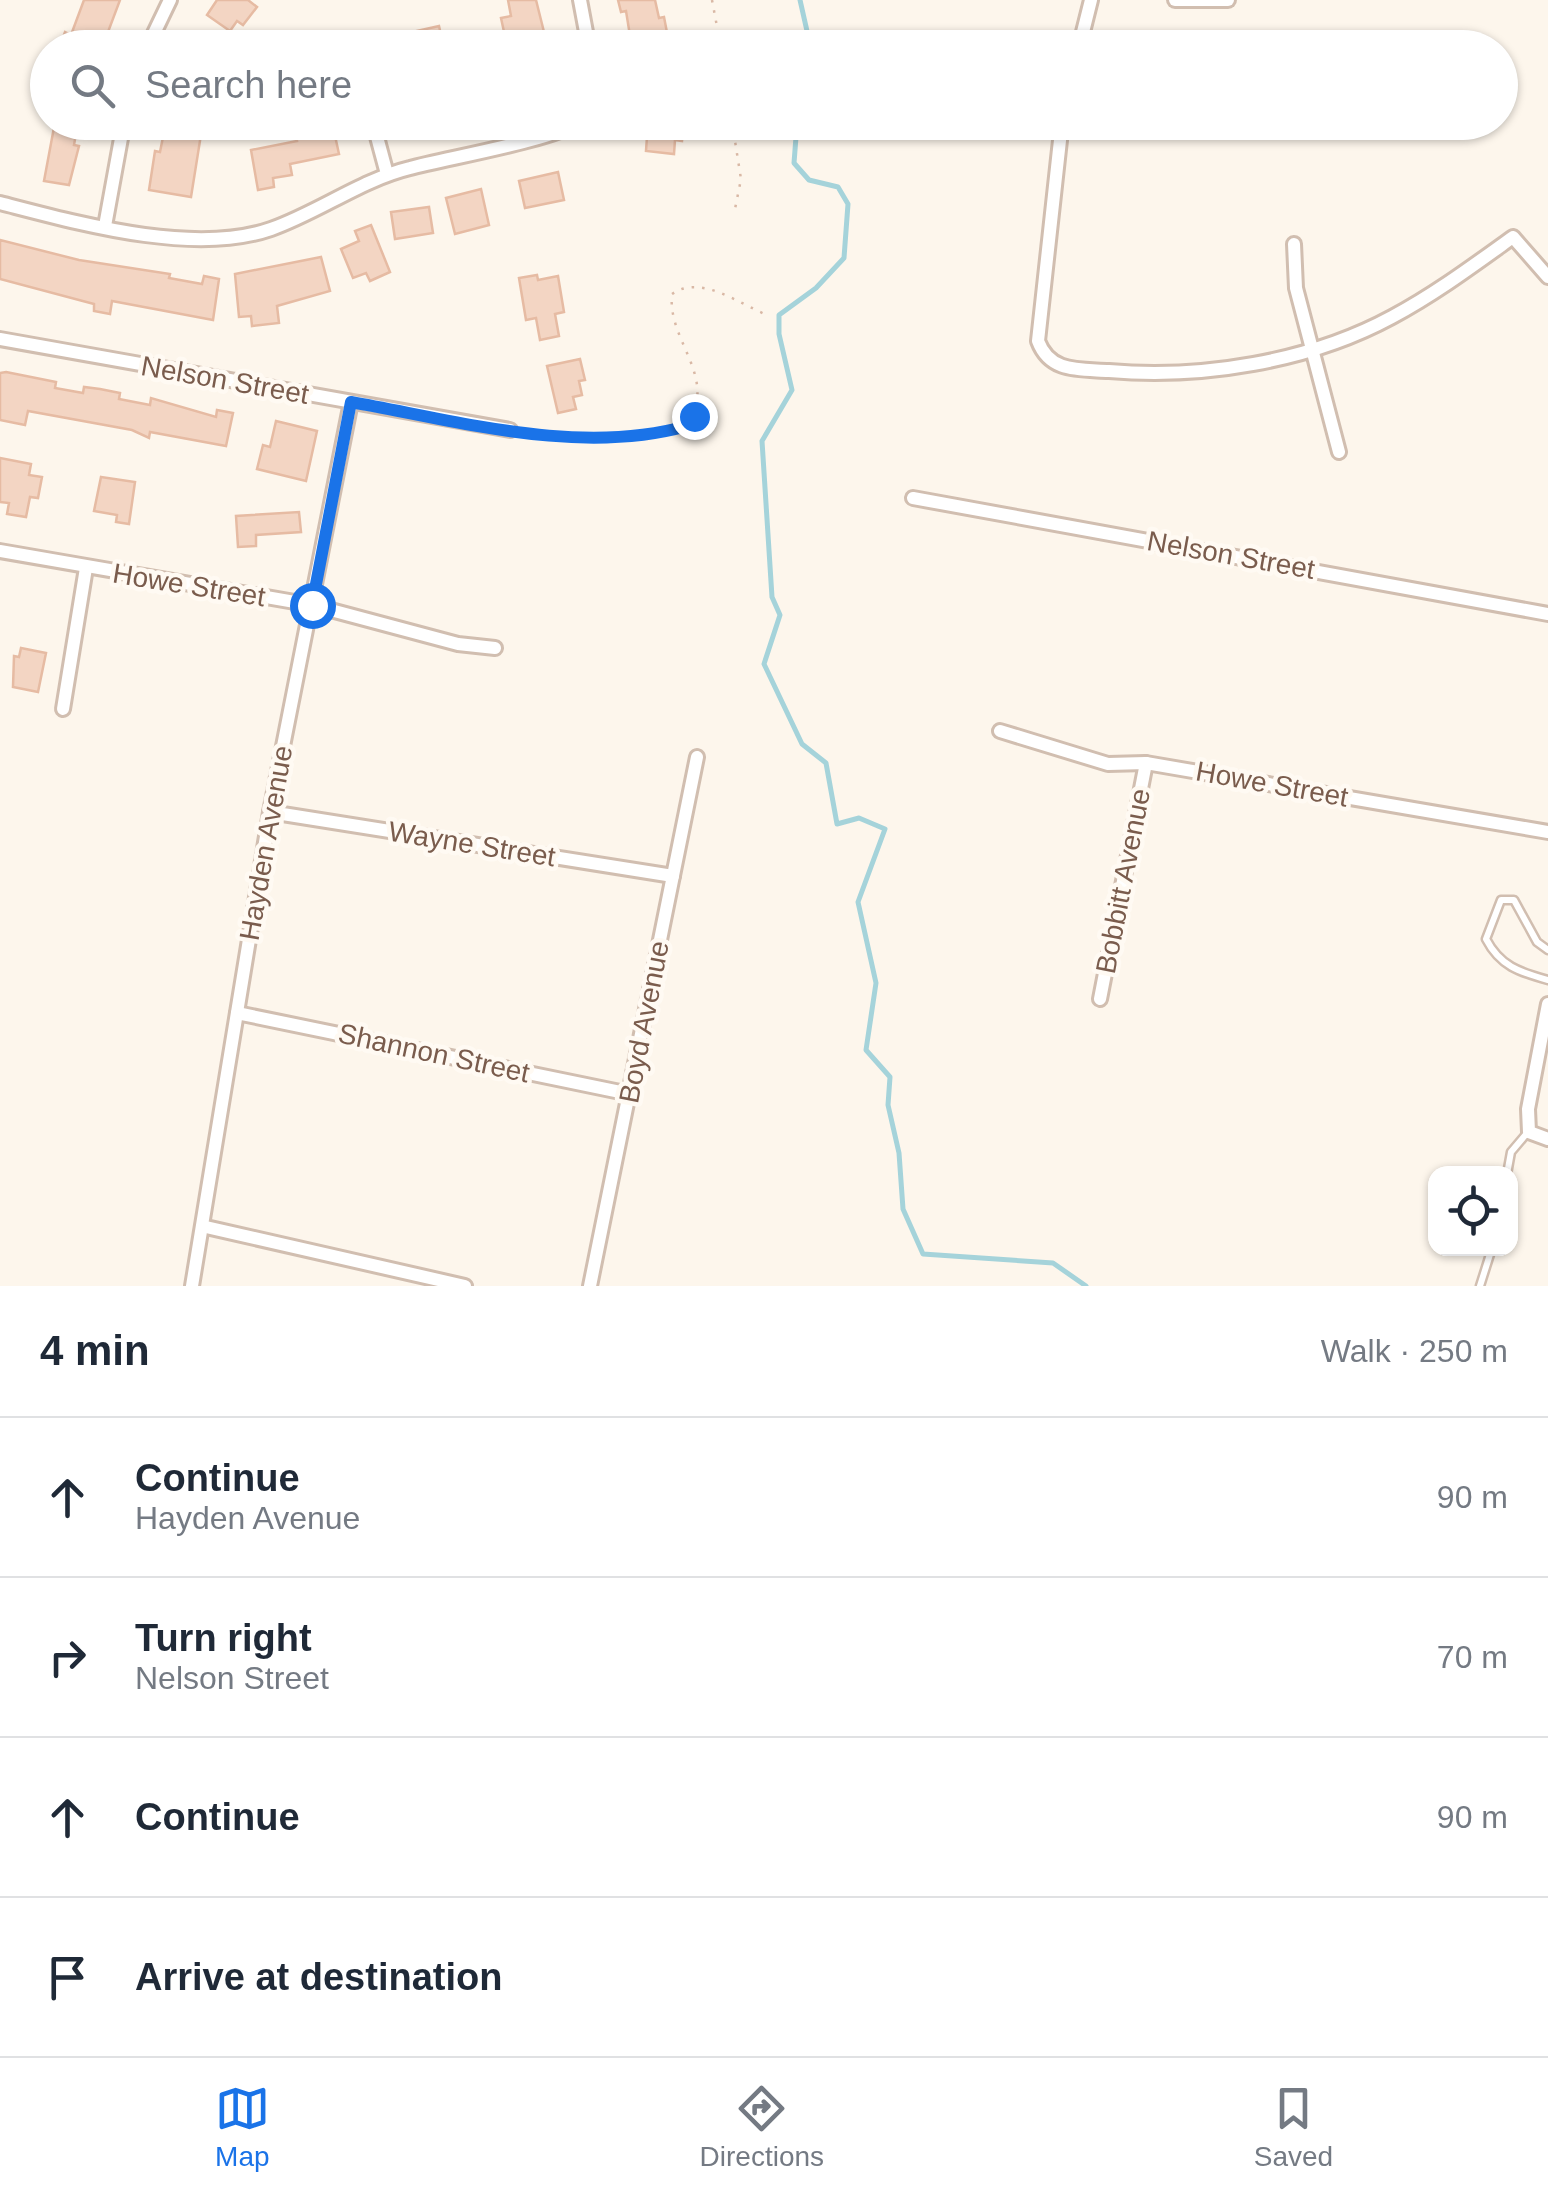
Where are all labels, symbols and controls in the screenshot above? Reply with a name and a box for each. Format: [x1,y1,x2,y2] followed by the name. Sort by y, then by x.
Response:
[30,30,1518,140] search box
[65,58,120,113] icon: search
[145,64,352,106] text: Search here
[139,350,311,410] street label: Nelson Street
[672,394,718,440] route end
[1145,525,1317,585] street label: Nelson Street
[110,558,268,612] street label: Howe Street
[290,583,336,629] route start
[234,743,298,943] street label: Hayden Avenue
[1193,755,1351,813] street label: Howe Street
[1090,786,1156,976] street label: Bobbitt Avenue
[386,816,558,873] street label: Wayne Street
[613,938,675,1106] street label: Boyd Avenue
[336,1018,533,1088] street label: Shannon Street
[1428,1166,1518,1256] map controls
[1428,1166,1518,1256] button: locate
[40,1327,150,1374] text: 4 min
[1321,1333,1508,1369] text: Walk · 250 m
[135,1457,300,1499] text: Continue
[40,1470,95,1525] icon: ahead
[1437,1479,1508,1515] text: 90 m
[135,1500,360,1536] text: Hayden Avenue
[135,1617,312,1659] text: Turn right
[40,1630,95,1685] icon: right
[1437,1639,1508,1675] text: 70 m
[135,1660,329,1696] text: Nelson Street
[40,1790,95,1845] icon: ahead
[135,1796,300,1838] text: Continue
[1437,1799,1508,1835] text: 90 m
[40,1950,95,2005] icon: arrive
[135,1956,502,1998] text: Arrive at destination
[215,2081,270,2173] tab: Map
[700,2081,824,2173] tab: Directions
[1254,2081,1333,2173] tab: Saved

